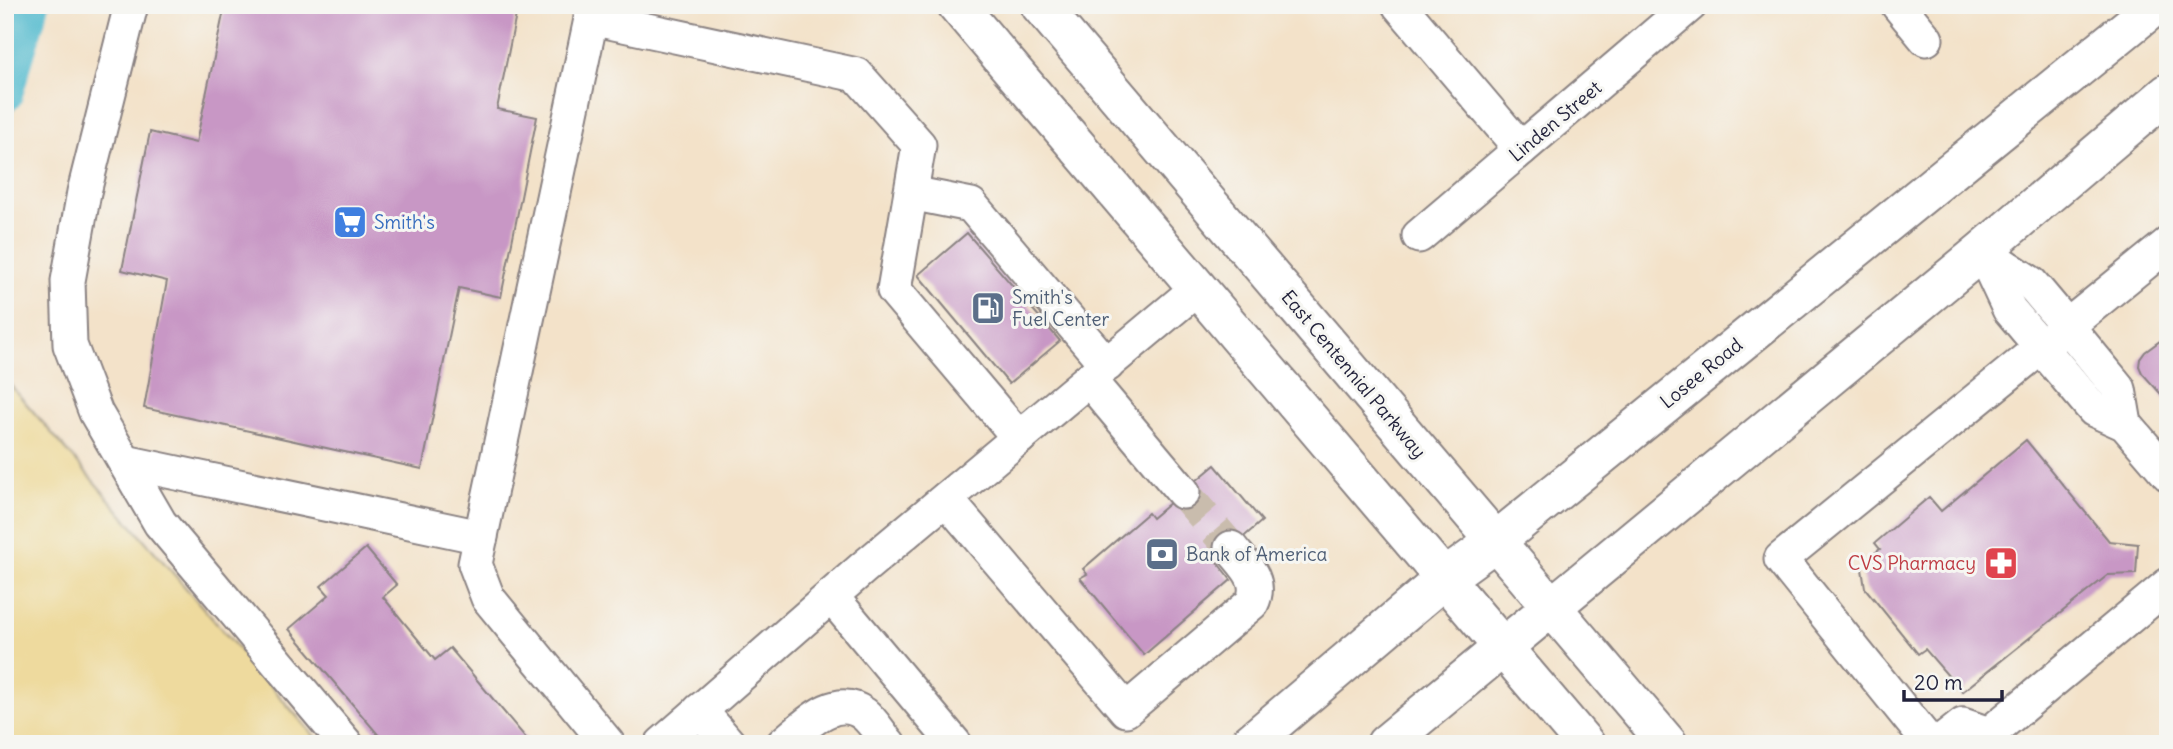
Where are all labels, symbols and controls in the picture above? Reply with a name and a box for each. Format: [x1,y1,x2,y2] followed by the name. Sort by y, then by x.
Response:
[1504,75,1606,167] street label: Linden Street
[331,203,369,241] supermarket icon: Smith's
[374,210,435,234] place label: Smith's
[1012,285,1110,331] place label: Smith's Fuel Center
[1277,285,1431,463] street label: East Centennial Parkway
[969,289,1007,327] fuel station icon: Smith's Fuel Center
[1655,333,1747,413] street label: Losee Road
[1143,535,1181,573] bank icon: Bank of America
[1186,542,1327,566] place label: Bank of America
[1982,544,2020,582] pharmacy icon: CVS Pharmacy
[1848,551,1976,575] place label: CVS Pharmacy
[1904,658,2002,702] scale bar
[1914,669,1963,696] text: 20 m

